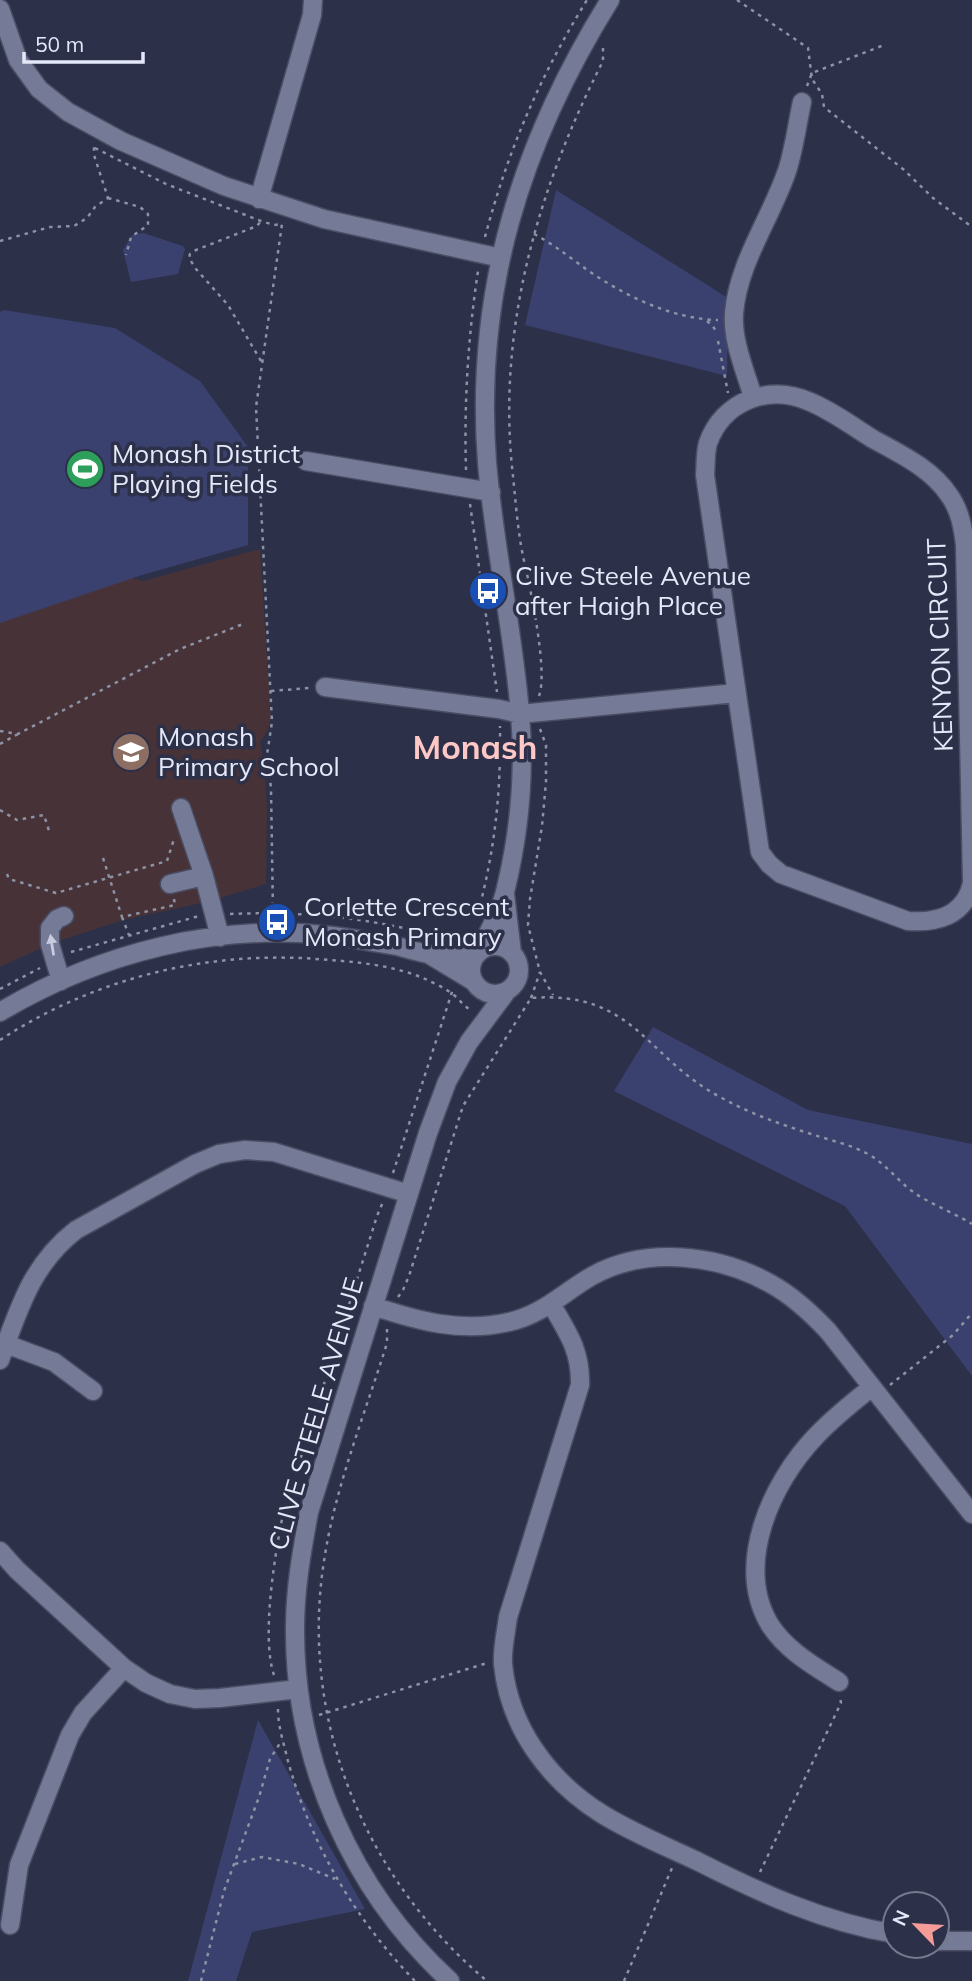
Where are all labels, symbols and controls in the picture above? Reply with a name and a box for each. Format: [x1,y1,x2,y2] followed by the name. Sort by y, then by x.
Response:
[24,21,144,65] scale bar
[35,31,84,57] text: 50 m
[112,437,300,500] place label: Monash District Playing Fields
[64,448,106,490] sports icon: Monash District Playing Fields
[919,537,960,752] street label: KENYON CIRCUIT
[515,559,751,622] place label: Clive Steele Avenue after Haigh Place
[467,570,509,612] bus stop icon: Clive Steele Avenue after Haigh Place
[158,720,340,783] place label: Monash Primary School
[412,726,538,767] district label: Monash
[110,731,152,773] school or university icon: Monash Primary School
[304,890,509,953] place label: Corlette Crescent Monash Primary
[256,901,298,943] bus stop icon: Corlette Crescent Monash Primary
[46,934,57,956] one-way arrow
[261,1274,370,1554] street label: CLIVE STEELE AVENUE
[881,1890,951,1960] north arrow
[887,1906,915,1929] text: N

